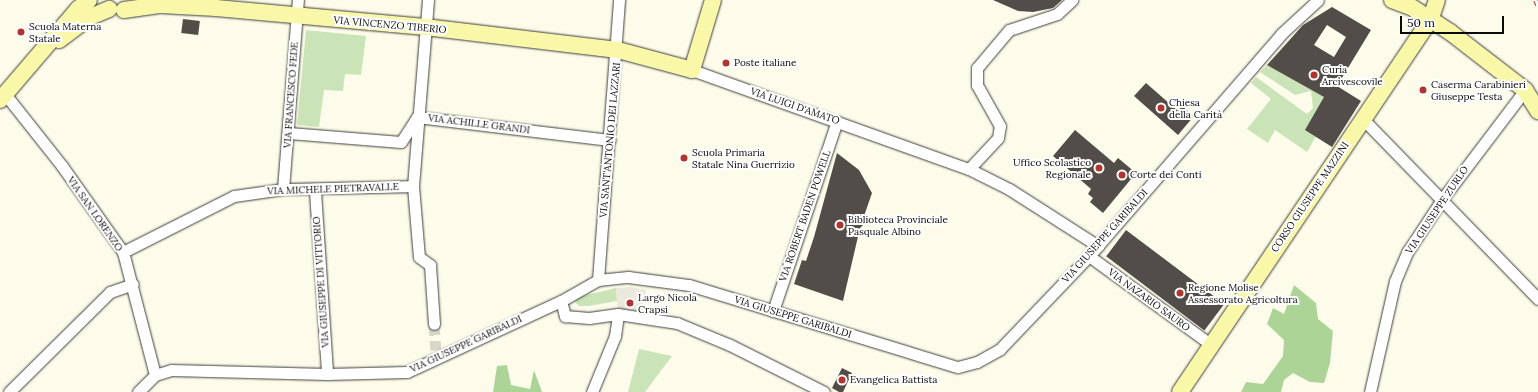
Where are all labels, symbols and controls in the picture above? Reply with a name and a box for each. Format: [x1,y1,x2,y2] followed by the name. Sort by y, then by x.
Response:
[1402,8,1506,34] scale bar
[333,14,447,36] street label: VIA VINCENZO TIBERIO
[1407,15,1435,30] text: 50 m
[29,20,101,44] place label: Scuola Materna Statale
[16,27,26,37] marker: Scuola Materna Statale
[281,41,301,149] street label: VIA FRANCESCO FEDE
[734,57,797,69] place label: Poste italiane
[721,58,731,68] marker: Poste italiane
[597,62,623,218] street label: VIA SANT'ANTONIO DEI LAZZARI
[1322,63,1383,86] place label: Curia Arcivescovile
[1309,70,1319,80] marker: Curia Arcivescovile
[1431,78,1526,102] place label: Caserma Carabinieri Giuseppe Testa
[749,85,841,127] street label: VIA LUIGI D'AMATO
[1418,85,1428,95] marker: Caserma Carabinieri Giuseppe Testa
[1169,96,1222,120] place label: Chiesa della Carità
[1156,103,1166,113] marker: Chiesa della Carità
[427,112,531,136] street label: VIA ACHILLE GRANDI
[1268,139,1352,255] street label: CORSO GIUSEPPE MAZZINI
[692,146,795,170] place label: Scuola Primaria Statale Nina Guerrizio
[777,149,833,283] street label: VIA ROBERT BADEN POWELL
[679,153,689,163] marker: Scuola Primaria Statale Nina Guerrizio
[1013,156,1091,180] place label: Uffico Scolastico Regionale
[1094,163,1104,173] marker: Uffico Scolastico Regionale
[1403,164,1471,256] street label: VIA GIUSEPPE ZURLO
[1130,169,1201,181] place label: Corte dei Conti
[1117,170,1127,180] marker: Corte dei Conti
[65,174,125,254] street label: VIA SAN LORENZO
[267,181,399,197] street label: VIA MICHELE PIETRAVALLE
[1060,187,1150,285] street label: VIA GIUSEPPE GARIBALDI
[848,213,948,236] place label: Biblioteca Provinciale Pasquale Albino
[310,216,332,348] street label: VIA GIUSEPPE DI VITTORIO
[835,220,845,230] marker: Biblioteca Provinciale Pasquale Albino
[1106,266,1192,334] street label: VIA NAZARIO SAURO
[1188,281,1298,304] place label: Regione Molise Assessorato Agricoltura
[1175,288,1185,298] marker: Regione Molise Assessorato Agricoltura
[638,291,697,314] place label: Largo Nicola Crapsi
[733,293,853,341] street label: VIA GIUSEPPE GARIBALDI
[625,298,635,308] marker: Largo Nicola Crapsi
[408,313,524,375] street label: VIA GIUSEPPE GARIBALDI
[850,374,937,386] place label: Evangelica Battista
[837,375,847,385] marker: Evangelica Battista

